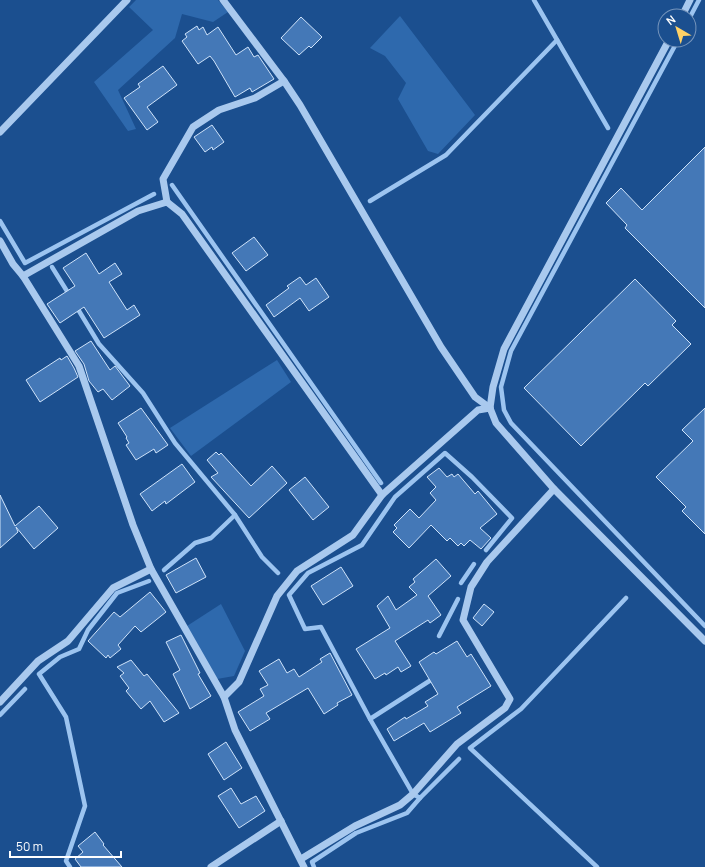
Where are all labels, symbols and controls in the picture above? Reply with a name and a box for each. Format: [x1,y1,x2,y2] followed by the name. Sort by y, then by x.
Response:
[657,8,697,48] north arrow
[663,11,678,28] text: N
[10,833,121,859] scale bar
[16,838,43,855] text: 50 m

